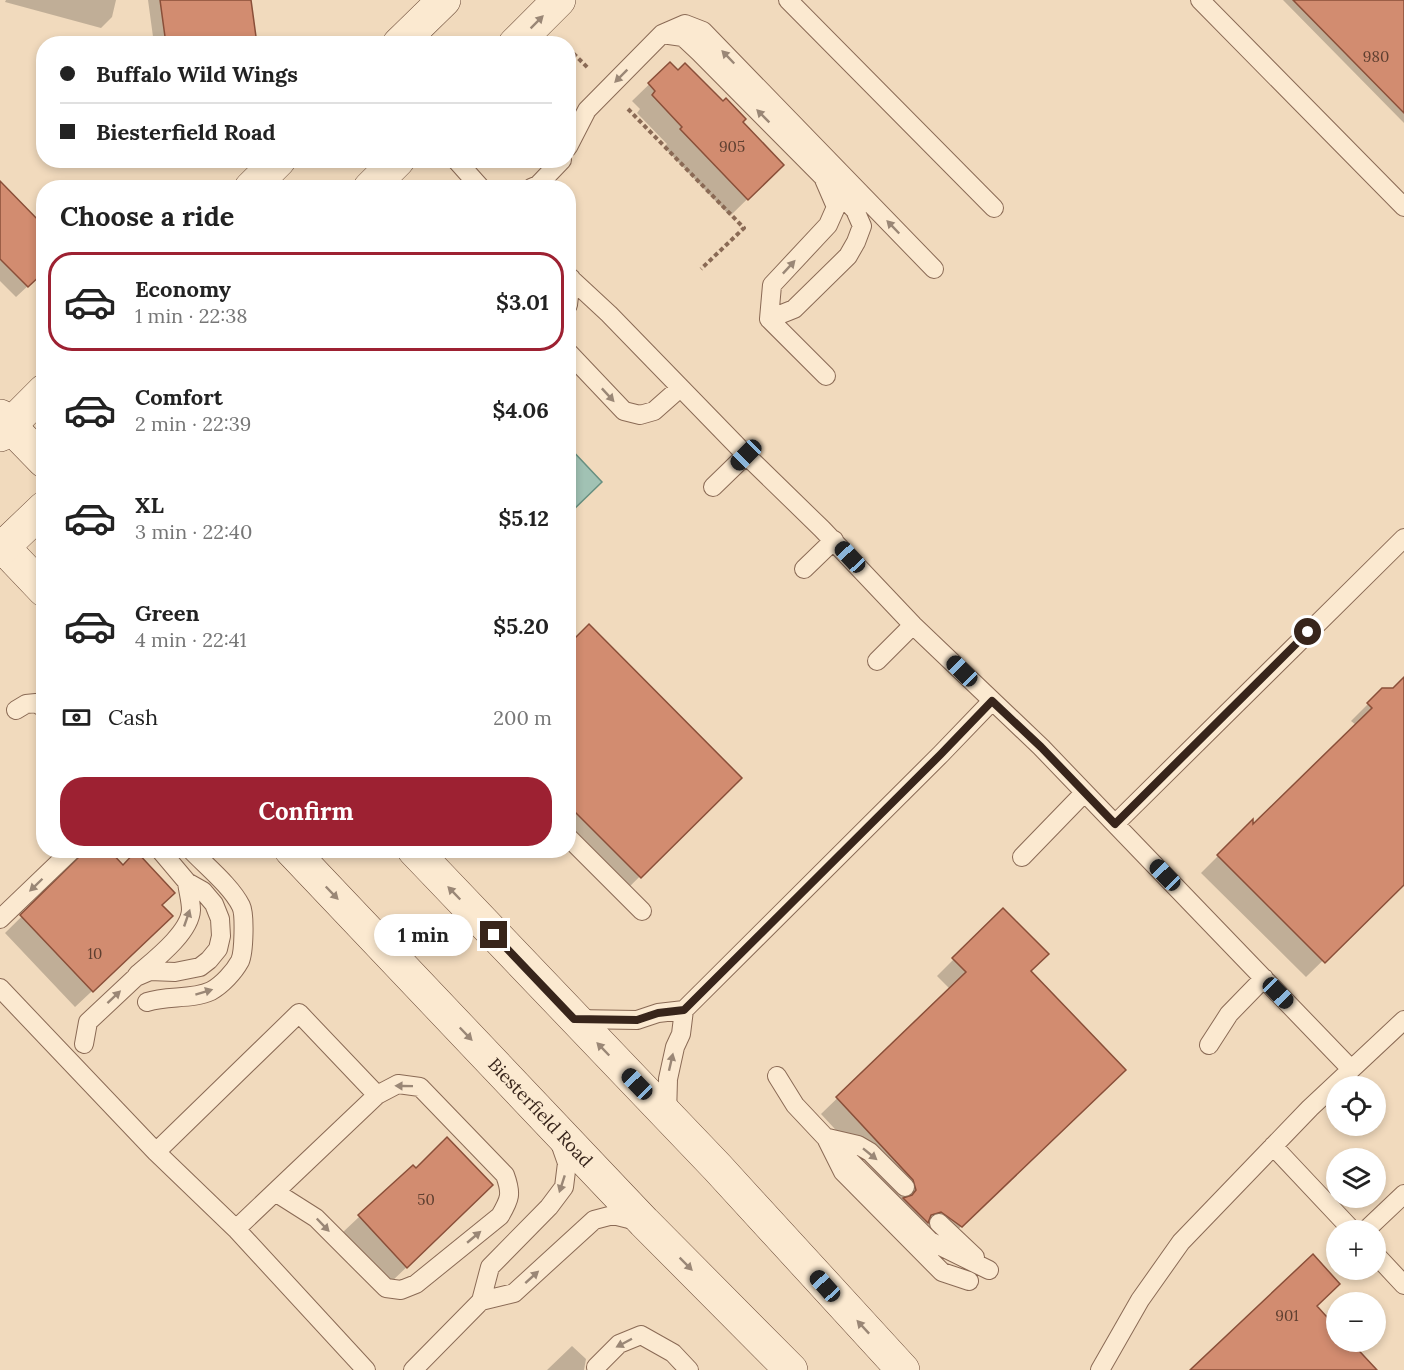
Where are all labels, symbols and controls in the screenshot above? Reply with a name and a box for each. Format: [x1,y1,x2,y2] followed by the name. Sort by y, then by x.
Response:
[529,15,543,29] one-way arrow
[1363,47,1389,66] house number: 980
[721,51,735,65] one-way arrow
[96,60,298,88] text: Buffalo Wild Wings
[614,68,628,83] one-way arrow
[756,109,770,124] one-way arrow
[96,118,276,146] text: Biesterfield Road
[719,137,745,156] house number: 905
[60,199,234,233] text: Choose a ride
[886,220,900,235] one-way arrow
[782,260,795,275] one-way arrow
[63,275,117,329] icon: car
[135,275,231,303] text: Economy
[496,288,549,316] text: $3.01
[135,303,248,328] text: 1 min · 22:38
[63,383,117,437] icon: car
[135,383,223,411] text: Comfort
[601,387,615,401] one-way arrow
[493,396,549,424] text: $4.06
[135,411,251,436] text: 2 min · 22:39
[727,436,765,474] car
[63,491,117,545] icon: car
[135,491,164,519] text: XL
[498,504,549,532] text: $5.12
[135,519,252,544] text: 3 min · 22:40
[831,538,869,576] car
[63,599,117,653] icon: car
[135,599,200,627] text: Green
[493,612,549,640] text: $5.20
[1294,618,1321,645] route start
[135,627,247,652] text: 4 min · 22:41
[943,652,981,690] car
[60,701,93,734] icon: cash
[108,703,158,731] text: Cash
[493,705,552,730] text: 200 m
[60,777,552,846] button: Confirm
[1146,856,1184,894] car
[29,878,44,892] one-way arrow
[324,886,338,900] one-way arrow
[448,886,462,900] one-way arrow
[183,909,193,927] one-way arrow
[374,914,473,956] callout: 1 min
[480,921,507,948] route end
[398,922,449,947] text: 1 min
[88,944,102,963] house number: 10
[1259,974,1297,1012] car
[195,987,213,996] one-way arrow
[107,990,122,1004] one-way arrow
[459,1027,473,1042] one-way arrow
[597,1043,611,1057] one-way arrow
[667,1052,676,1071] one-way arrow
[483,1053,598,1172] street label: Biesterfield Road
[618,1065,656,1103] car
[1326,1076,1386,1352] map controls
[1326,1076,1386,1136] button: locate
[394,1081,413,1091] one-way arrow
[862,1147,878,1160] one-way arrow
[1326,1148,1386,1208] button: layers
[557,1175,566,1193] one-way arrow
[417,1190,435,1209] house number: 50
[316,1218,330,1232] one-way arrow
[1326,1220,1386,1280] button: +
[466,1230,482,1243] one-way arrow
[678,1256,692,1270] one-way arrow
[806,1267,844,1305] car
[524,1271,539,1284] one-way arrow
[1326,1292,1386,1352] button: −
[1275,1306,1299,1325] house number: 901
[857,1320,870,1335] one-way arrow
[615,1338,632,1348] one-way arrow

